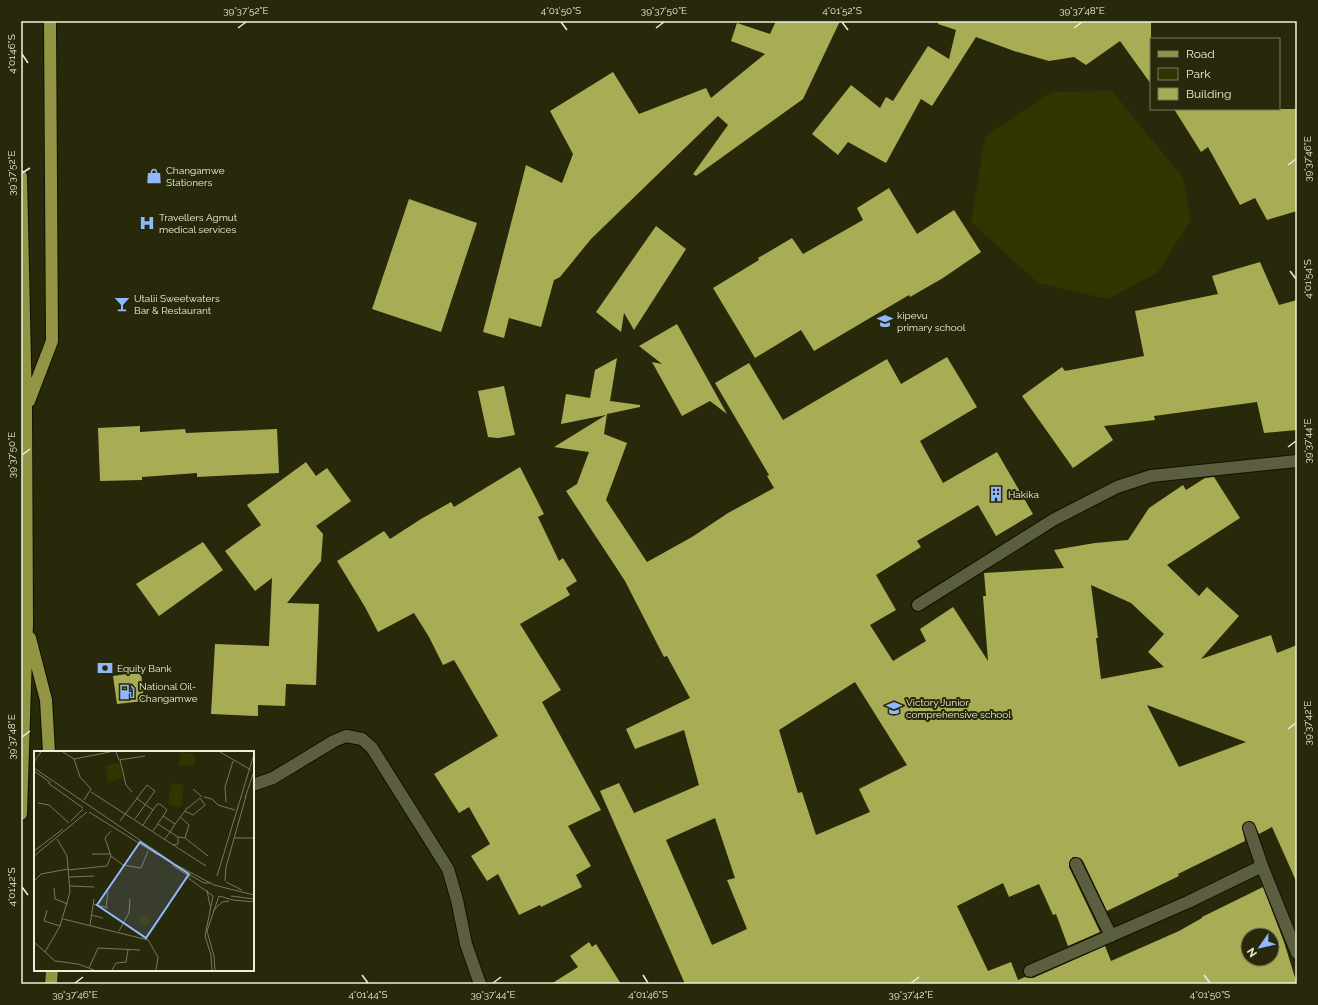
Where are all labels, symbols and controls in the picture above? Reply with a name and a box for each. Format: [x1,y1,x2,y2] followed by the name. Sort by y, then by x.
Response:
[223,5,269,16] text: 39°37'52"E
[541,5,581,16] text: 4°01'50"S
[641,5,687,16] text: 39°37'50"E
[822,5,862,16] text: 4°01'52"S
[1059,5,1105,16] text: 39°37'48"E
[6,34,17,74] text: 4°01'46"S
[1150,38,1280,110] legend
[1186,47,1215,61] text: Road
[1186,67,1211,81] text: Park
[1186,87,1232,101] text: Building
[1302,136,1313,182] text: 39°37'46"E
[6,150,17,196] text: 39°37'52"E
[166,165,225,188] place label: Changamwe Stationers
[145,167,163,185] shop icon: Changamwe Stationers
[159,212,238,235] place label: Travellers Agmut medical services
[138,214,156,232] hospital icon: Travellers Agmut medical services
[1302,259,1313,299] text: 4°01'54"S
[134,293,220,316] place label: Utalii Sweetwaters Bar & Restaurant
[113,295,131,313] bar icon: Utalii Sweetwaters Bar & Restaurant
[897,310,966,333] place label: kipevu primary school
[876,312,894,330] school or university icon: kipevu primary school
[1302,418,1313,464] text: 39°37'44"E
[6,432,17,478] text: 39°37'50"E
[987,485,1005,503] building icon: Hakika
[1008,489,1039,500] place label: Hakika
[96,659,114,677] bank icon: Equity Bank
[117,663,172,674] place label: Equity Bank
[139,681,198,704] place label: National Oil- Changamwe
[118,683,136,701] fuel station icon: National Oil- Changamwe
[906,697,1011,720] place label: Victory Junior comprehensive school
[885,699,903,717] school or university icon: Victory Junior comprehensive school
[1302,701,1313,745] text: 39°37'42"E
[6,714,17,760] text: 39°37'48"E
[34,751,254,971] inset map
[6,868,17,906] text: 4°01'42"S
[1240,927,1280,967] north arrow
[1244,945,1260,959] text: N
[52,989,98,1000] text: 39°37'46"E
[348,989,388,1000] text: 4°01'44"S
[470,989,516,1000] text: 39°37'44"E
[628,989,668,1000] text: 4°01'46"S
[889,989,933,1000] text: 39°37'42"E
[1190,989,1230,1000] text: 4°01'50"S

